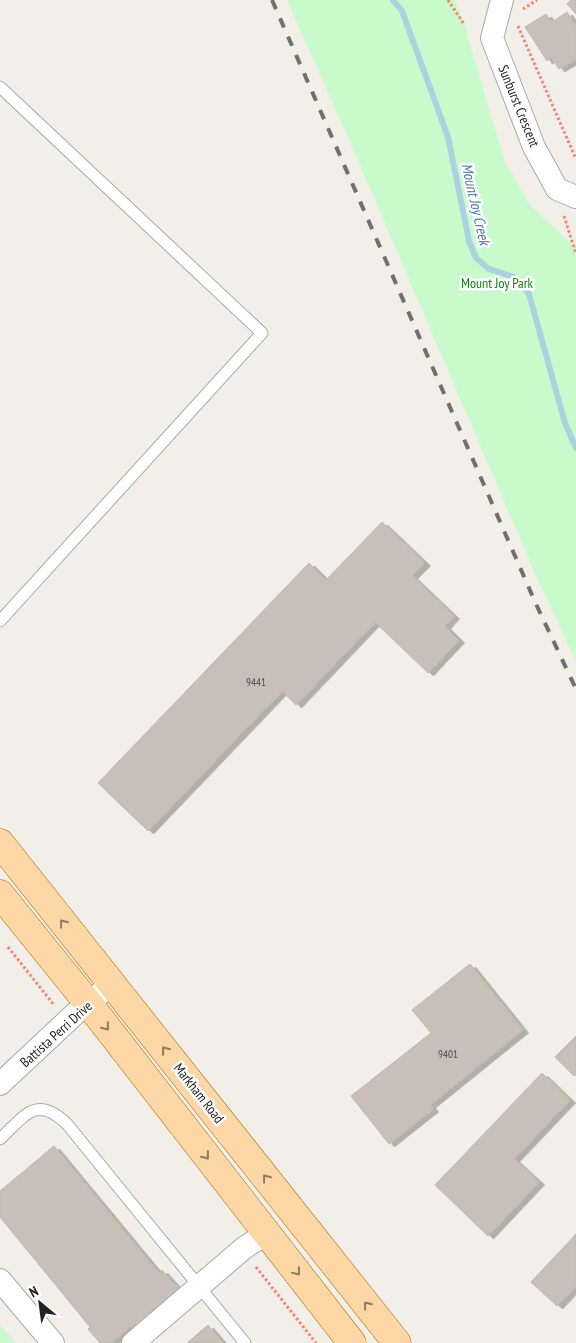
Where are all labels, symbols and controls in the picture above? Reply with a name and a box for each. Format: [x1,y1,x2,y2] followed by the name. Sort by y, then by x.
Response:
[494,62,544,150] street label: Sunburst Crescent
[457,161,495,249] water label: Mount Joy Creek
[461,274,534,292] park label: Mount Joy Park
[246,675,266,689] house number: 9441
[61,920,69,929] one-way arrow
[16,997,96,1071] street label: Battista Perri Drive
[101,1021,109,1030] one-way arrow
[161,1047,170,1056] one-way arrow
[438,1047,458,1061] house number: 9401
[170,1059,228,1127] street label: Markham Road
[201,1150,210,1159] one-way arrow
[263,1175,271,1184] one-way arrow
[291,1266,299,1275] one-way arrow
[15,1278,65,1328] north arrow
[26,1282,41,1301] text: N
[364,1302,372,1311] one-way arrow

